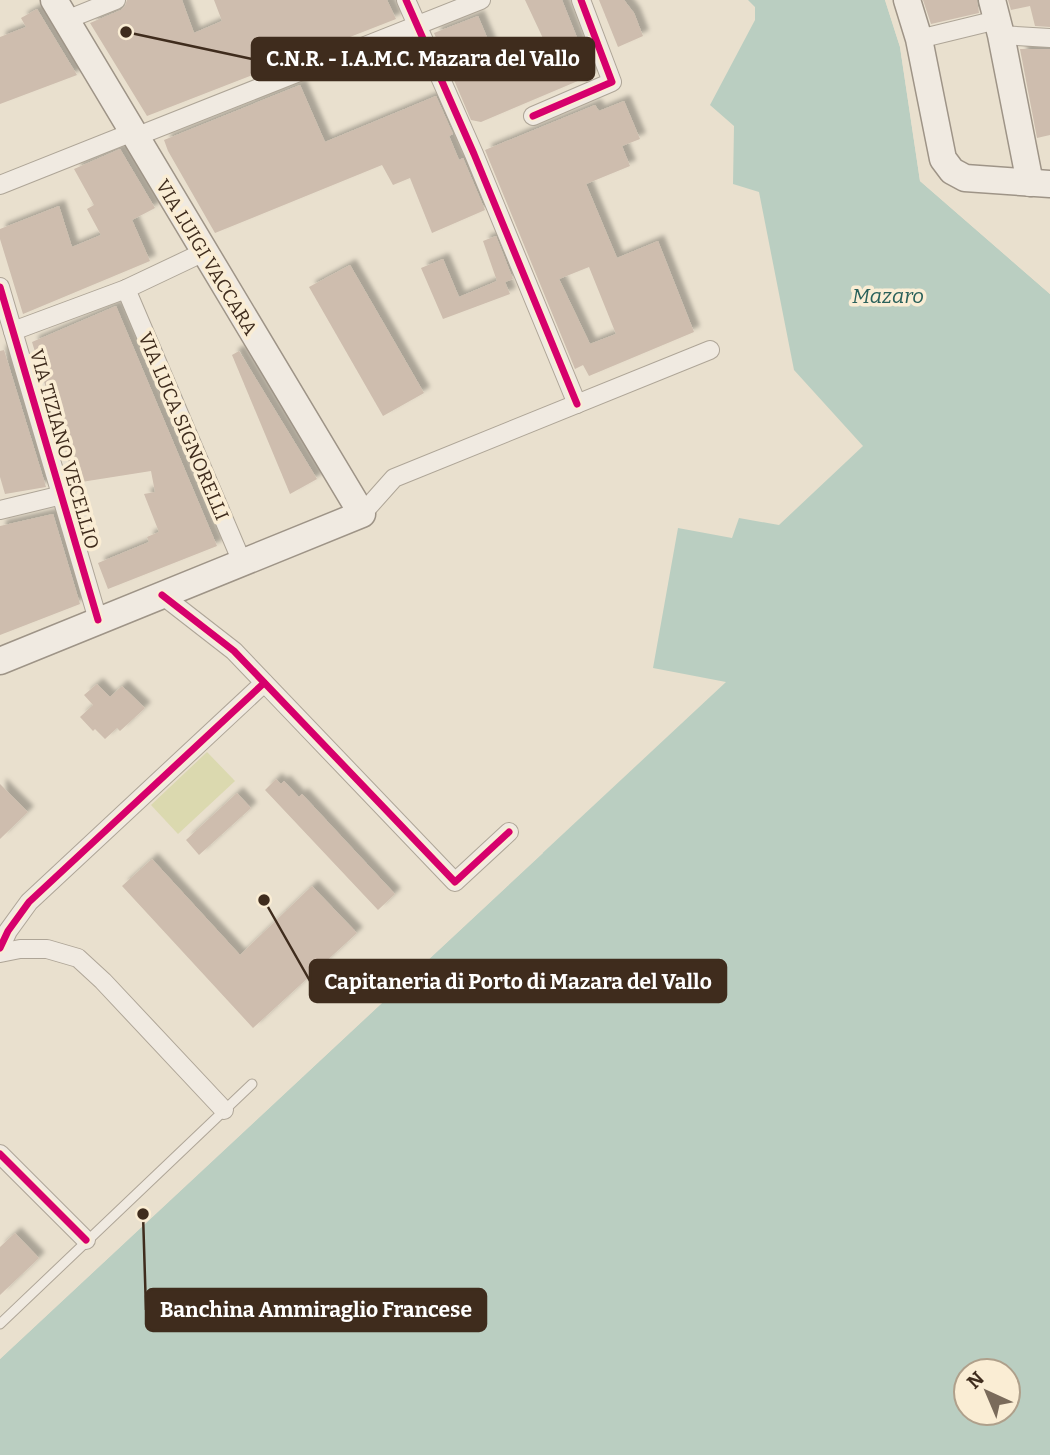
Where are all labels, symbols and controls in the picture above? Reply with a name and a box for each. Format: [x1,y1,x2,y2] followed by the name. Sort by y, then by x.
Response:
[252,38,594,80] callout: C.N.R. - I.A.M.C. Mazara del Vallo
[266,46,580,72] text: C.N.R. - I.A.M.C. Mazara del Vallo
[151,175,262,340] street label: VIA LUIGI VACCARA
[852,283,924,309] water label: Mazaro
[133,329,234,524] street label: VIA LUCA SIGNORELLI
[25,347,104,552] street label: VIA TIZIANO VECELLIO
[310,960,726,1002] callout: Capitaneria di Porto di Mazara del Vallo
[324,969,712,995] text: Capitaneria di Porto di Mazara del Vallo
[146,1289,486,1331] callout: Banchina Ammiraglio Francese
[160,1297,472,1323] text: Banchina Ammiraglio Francese
[952,1357,1022,1427] north arrow
[962,1367,989,1393] text: N

